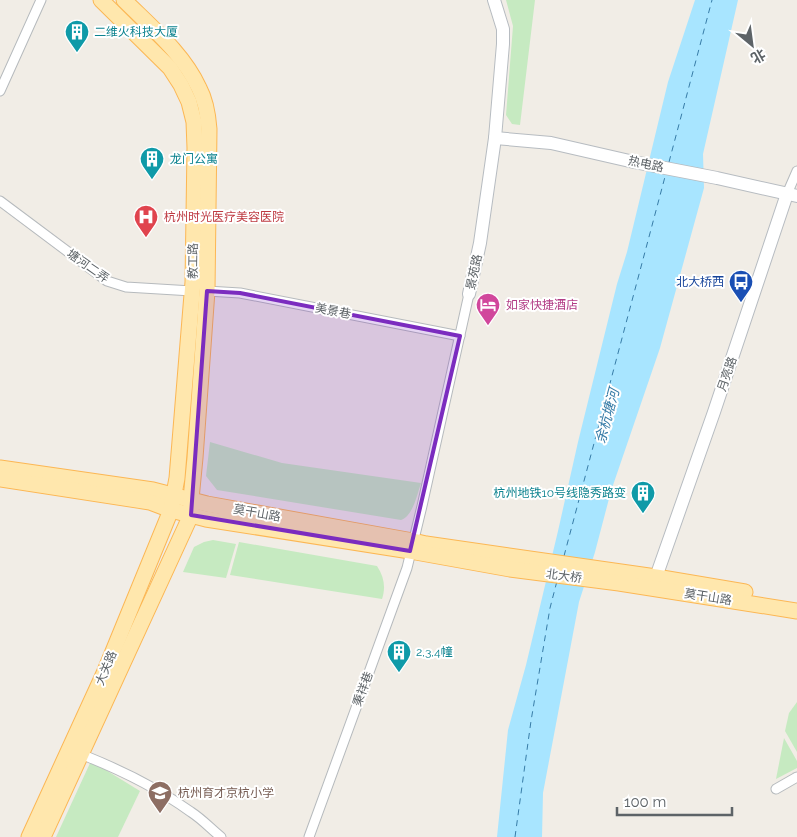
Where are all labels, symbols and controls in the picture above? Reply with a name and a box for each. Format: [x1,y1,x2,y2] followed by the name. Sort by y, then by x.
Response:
[64,19,90,53] building icon: 二维火科技大厦
[727,20,777,70] north arrow
[94,25,178,39] place label: 二维火科技大厦
[748,46,768,67] text: 北
[139,146,165,180] building icon: 龙门公寓
[170,152,218,166] place label: 龙门公寓
[627,153,665,175] street label: 热电路
[133,204,159,238] hospital icon: 杭州时光医疗美容医院
[164,210,284,224] place label: 杭州时光医疗美容医院
[186,243,200,279] street label: 教工路
[64,246,112,286] street label: 塘河二弄
[463,253,485,291] street label: 景苑路
[728,269,754,303] bus stop icon: 北大桥西
[676,275,724,289] place label: 北大桥西
[475,292,501,326] hotel icon: 如家快捷酒店
[506,298,578,312] place label: 如家快捷酒店
[314,301,352,321] street label: 美景巷
[715,355,739,393] street label: 月亮路
[592,384,623,445] water label: 余杭塘河
[630,480,656,514] building icon: 杭州地铁10号线隐秀路变
[494,486,626,500] place label: 杭州地铁10号线隐秀路变
[232,502,282,524] street label: 莫干山路
[545,567,583,585] street label: 北大桥
[683,586,733,608] street label: 莫干山路
[386,639,412,673] building icon: 2,3,4幢
[416,645,453,659] place label: 2,3,4幢
[93,649,119,687] street label: 大关路
[350,670,376,708] street label: 秉祥巷
[147,780,173,814] school or university icon: 杭州育才京杭小学
[617,784,732,816] scale bar
[178,786,274,800] place label: 杭州育才京杭小学
[624,793,666,811] text: 100 m

